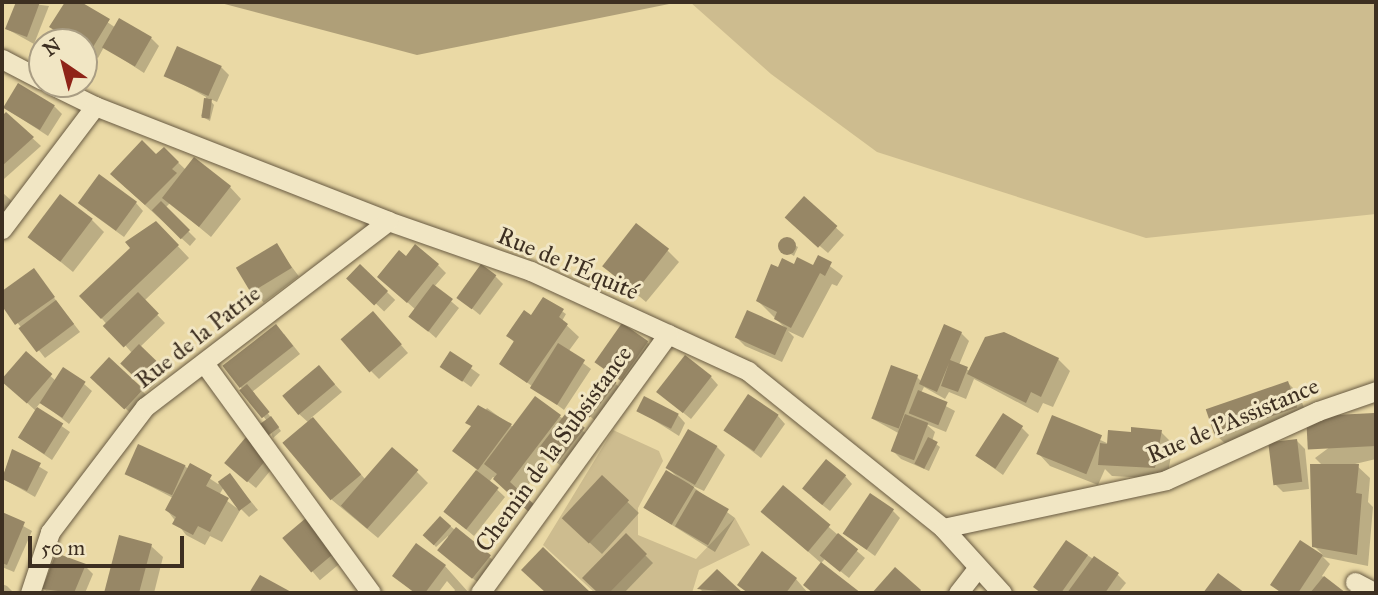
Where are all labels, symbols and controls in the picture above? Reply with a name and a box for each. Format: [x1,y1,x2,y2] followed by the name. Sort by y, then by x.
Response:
[28,28,98,98] north arrow
[39,33,65,61] text: N
[493,221,643,307] street label: Rue de l'Équité
[130,279,266,395] street label: Rue de la Patrie
[470,340,638,558] street label: Chemin de la Subsistance
[1143,372,1323,470] street label: Rue de l'Assistance
[32,522,187,566] scale bar
[41,535,85,561] text: 50 m

